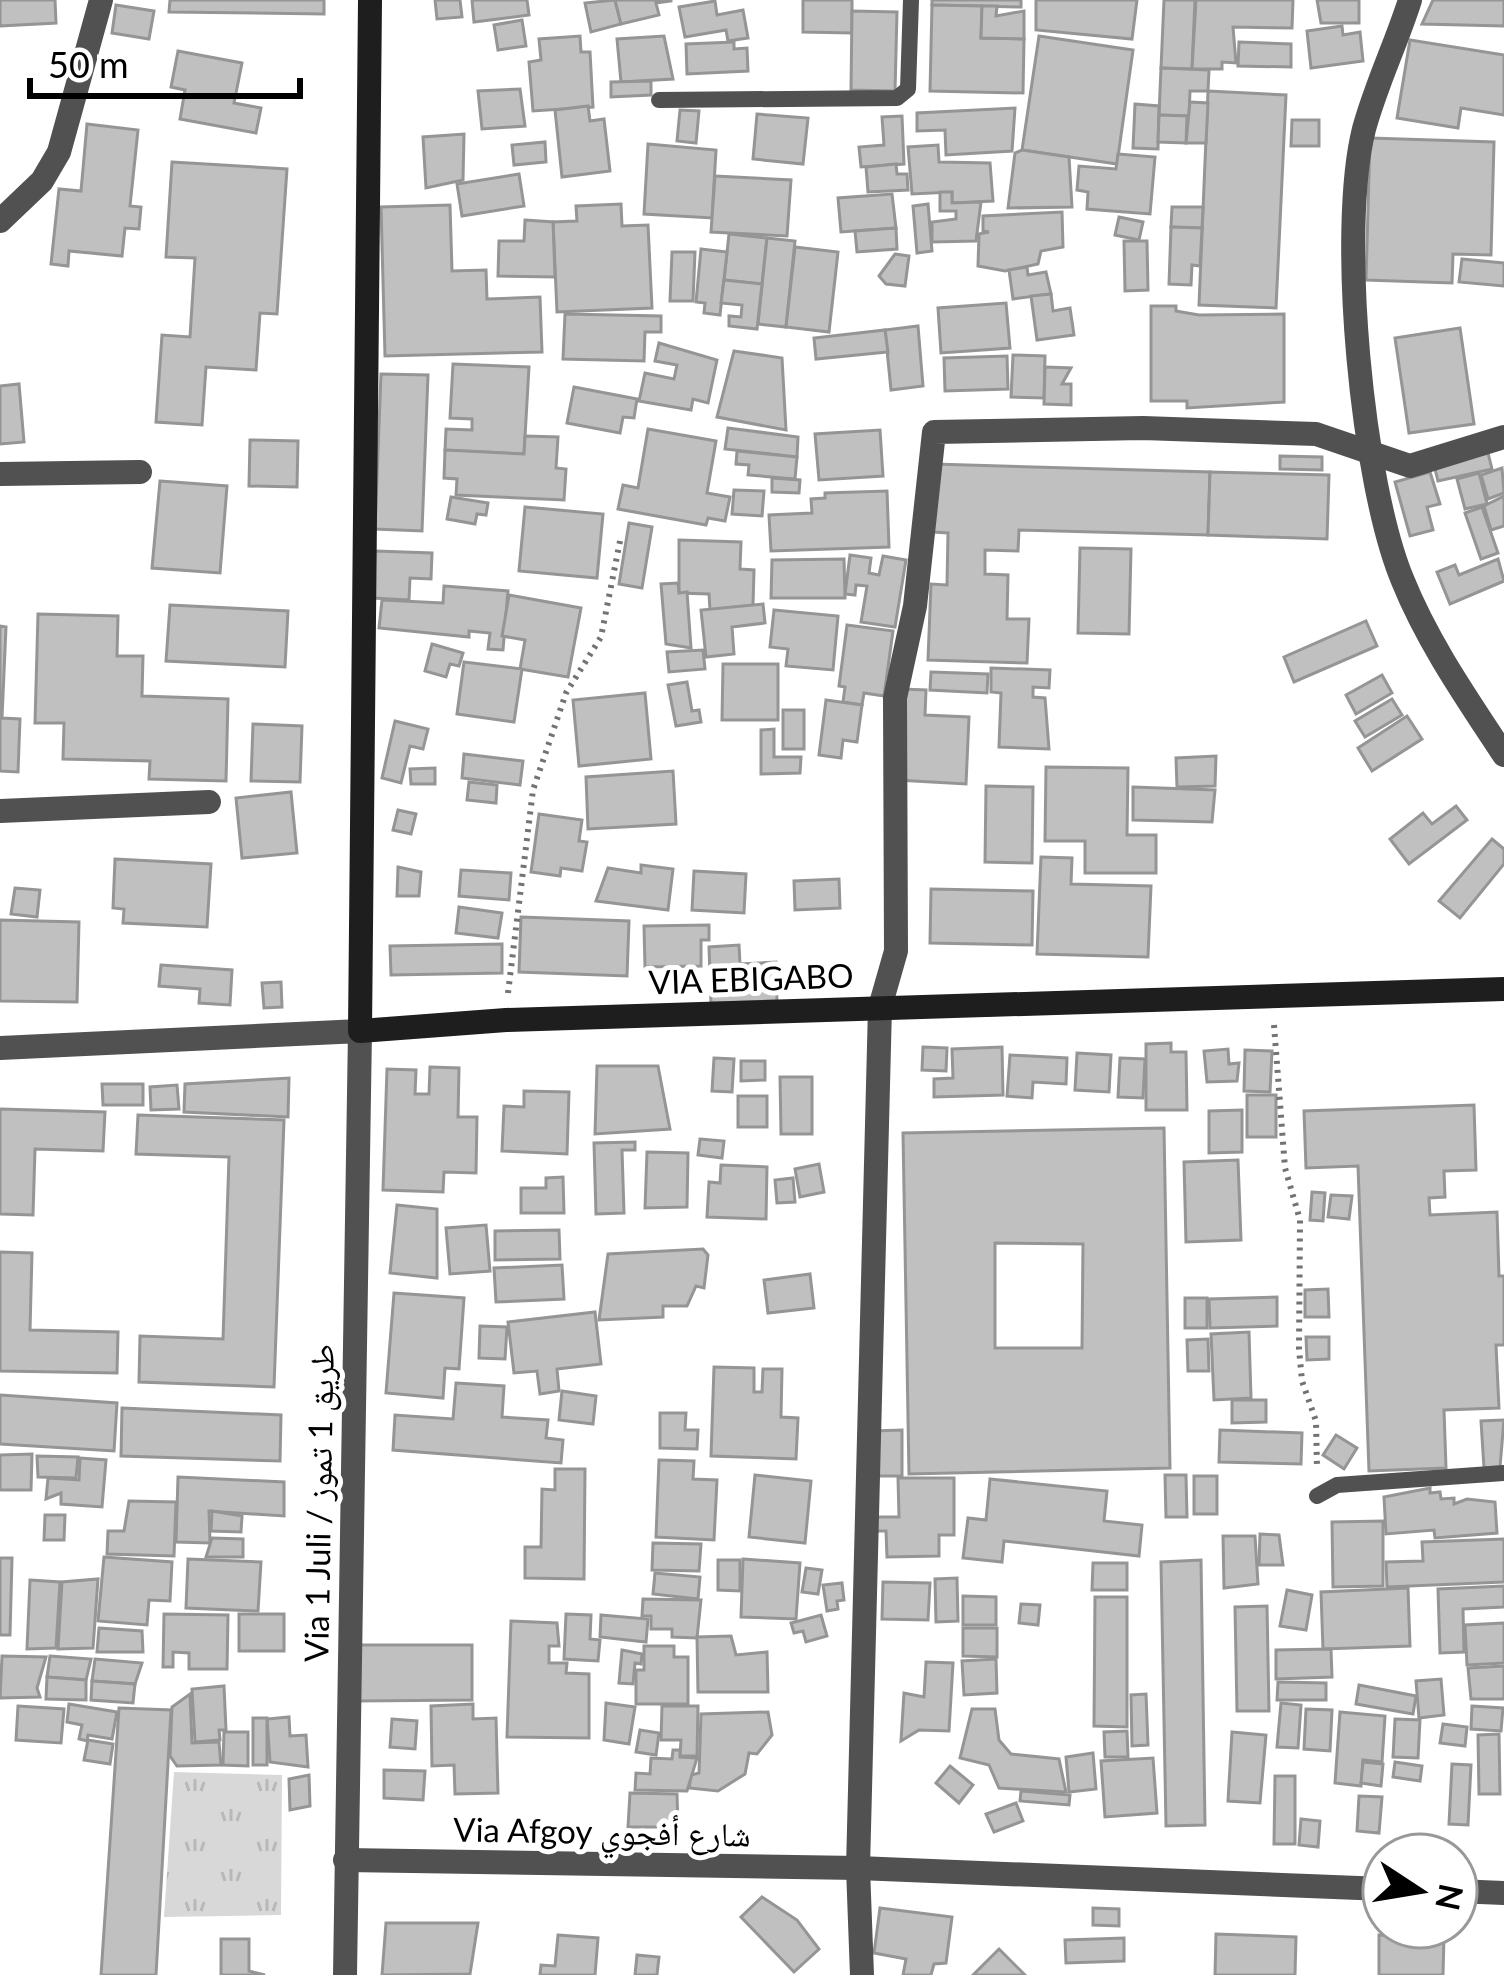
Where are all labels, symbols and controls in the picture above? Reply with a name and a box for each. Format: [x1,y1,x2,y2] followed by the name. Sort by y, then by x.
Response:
[30,24,300,98] scale bar
[48,42,129,86] text: 50 m
[648,954,854,1002] street label: VIA EBIGABO
[295,1344,343,1662] street label: Via 1 Juli / طريق 1 تموز
[453,1808,751,1861] street label: Via Afgoy شارع أفجوي
[1360,1831,1480,1951] north arrow
[1428,1881,1473,1914] text: N

